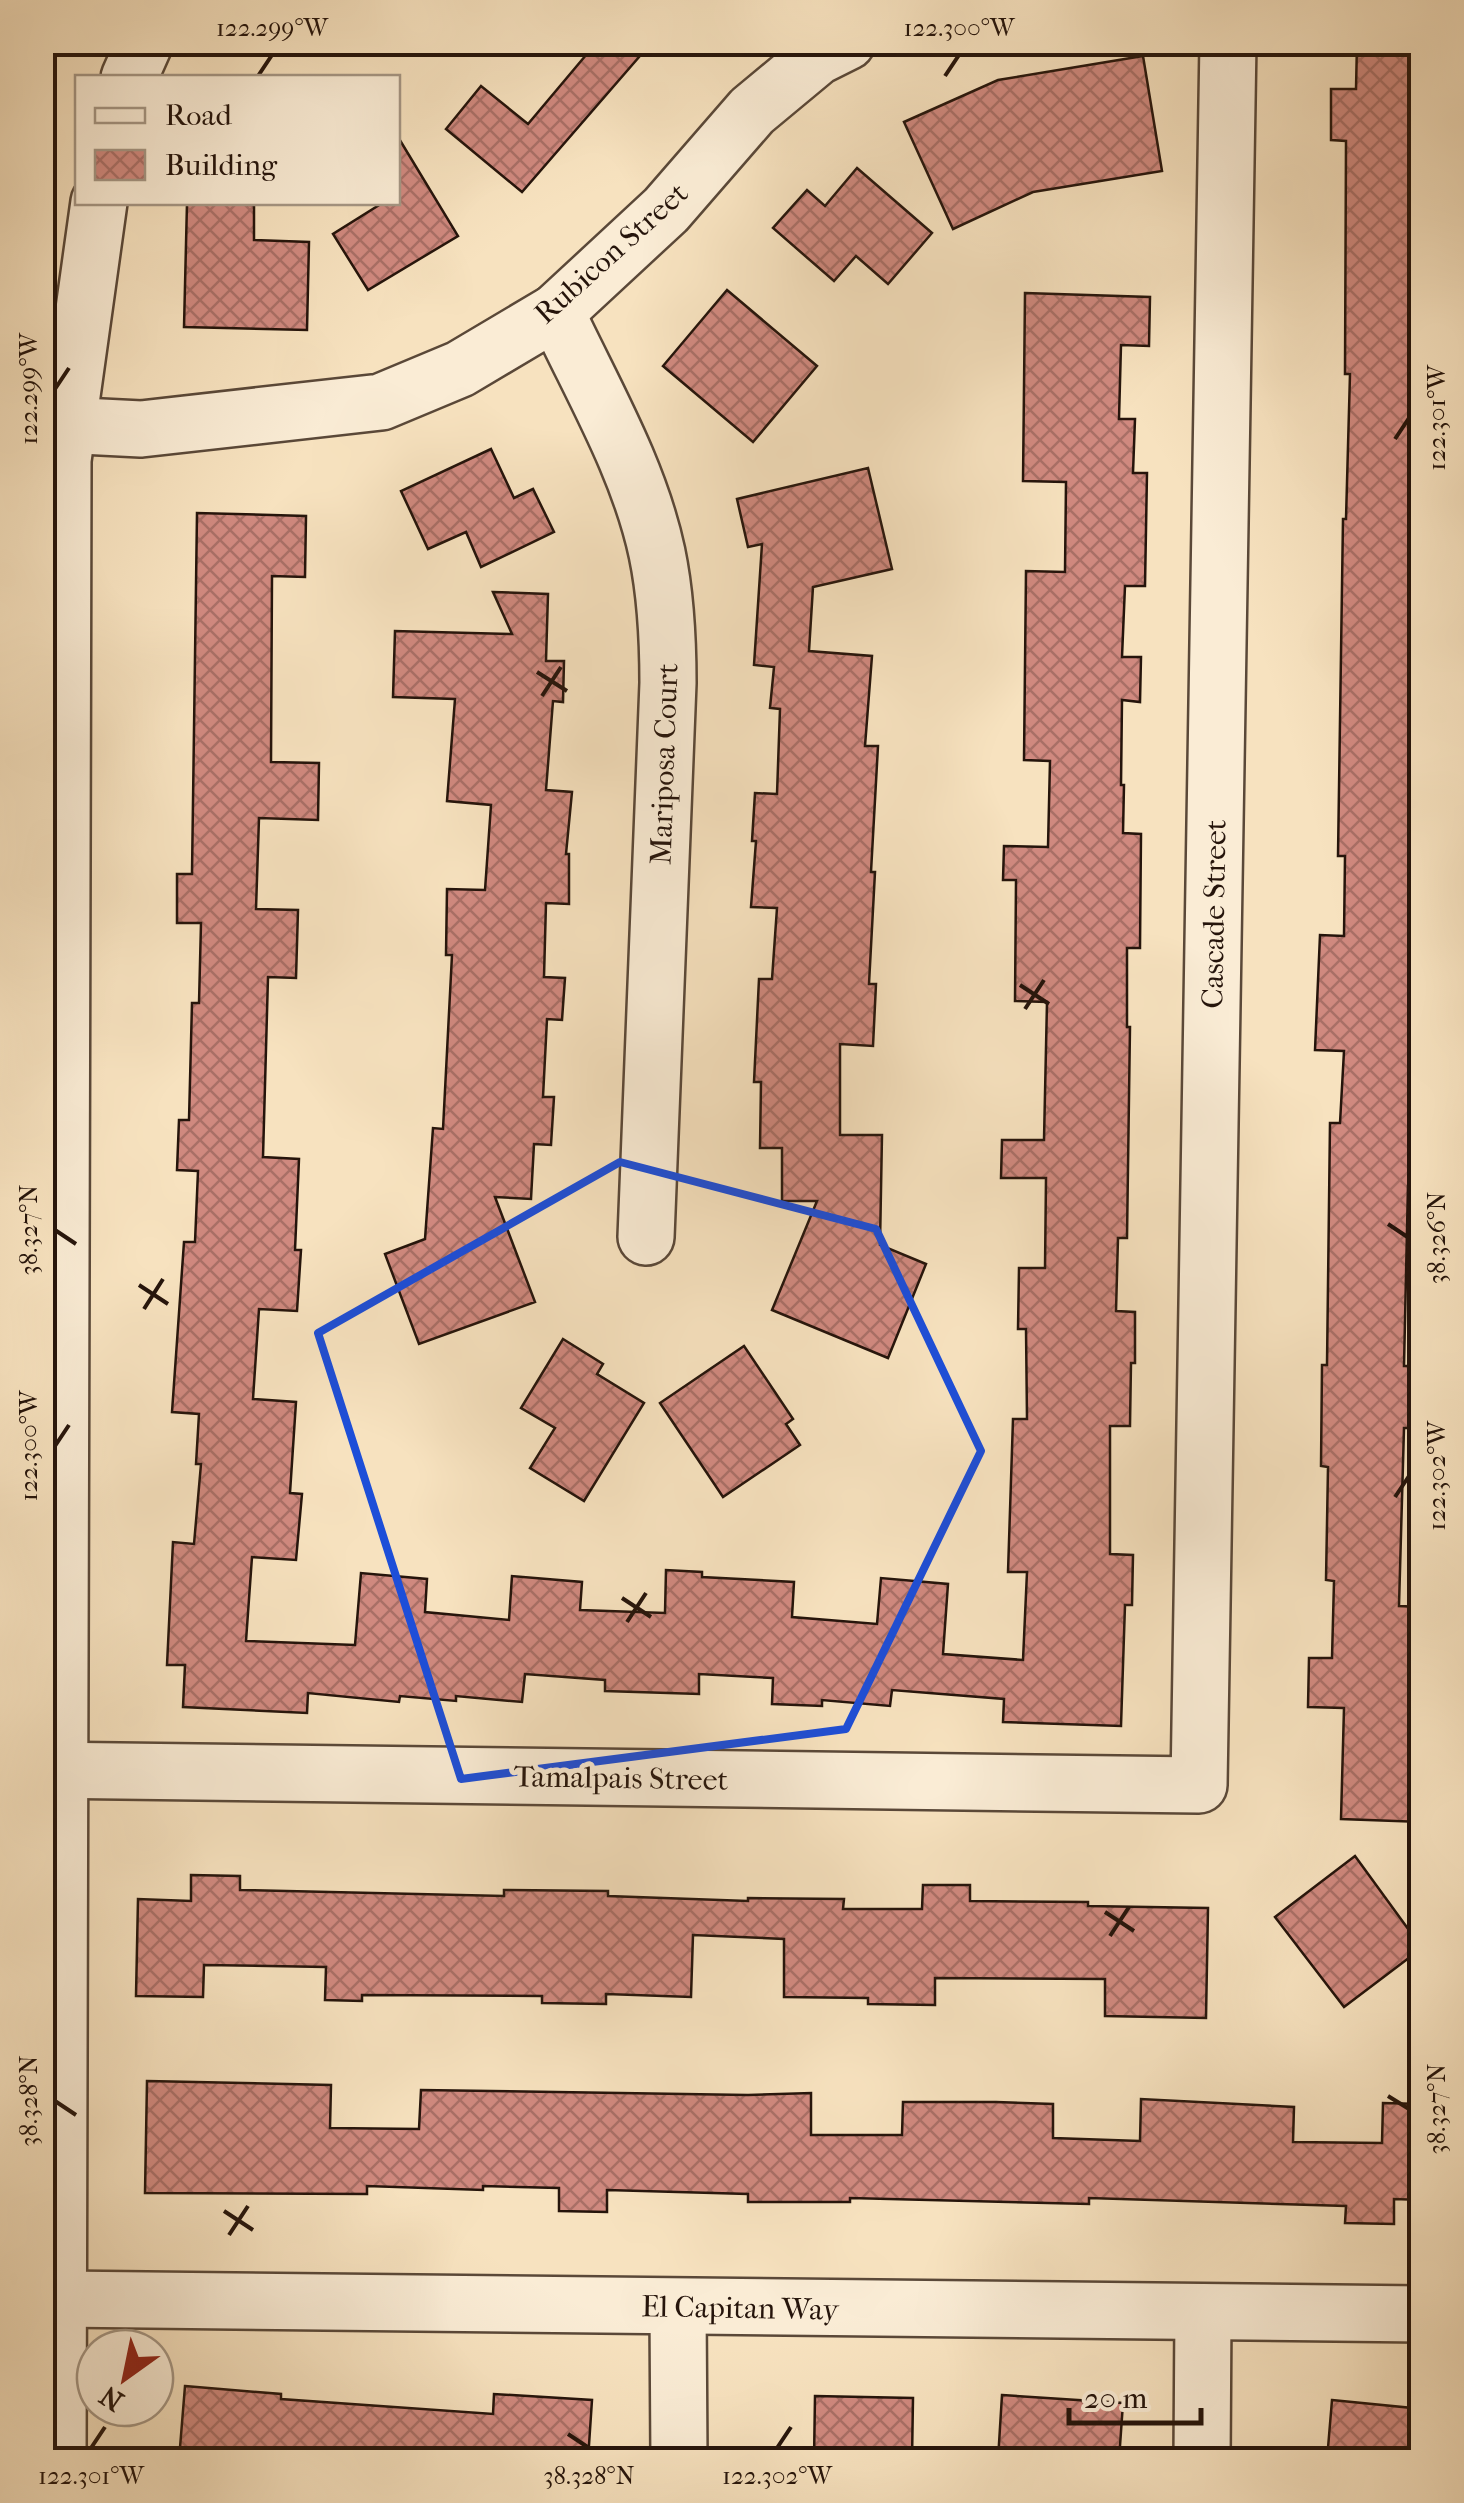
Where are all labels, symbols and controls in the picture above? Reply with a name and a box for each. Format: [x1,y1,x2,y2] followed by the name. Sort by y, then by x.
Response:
[216,13,330,42] text: 122.299°W
[904,13,1016,42] text: 122.300°W
[75,75,400,205] legend
[165,98,232,133] text: Road
[165,148,278,183] text: Building
[528,175,695,331] street label: Rubicon Street
[14,331,43,445] text: 122.299°W
[1422,364,1451,471] text: 122.301°W
[643,662,686,865] street label: Mariposa Court
[1195,819,1234,1009] street label: Cascade Street
[14,1185,43,1275] text: 38.327°N
[1422,1192,1451,1284] text: 38.326°N
[14,1389,43,1501] text: 122.300°W
[1422,1420,1451,1531] text: 122.302°W
[514,1759,729,1798] street label: Tamalpais Street
[14,2055,43,2147] text: 38.328°N
[1422,2064,1451,2154] text: 38.327°N
[641,2289,840,2328] street label: El Capitan Way
[75,2328,175,2428] north arrow
[1069,2363,1202,2425] scale bar
[93,2379,130,2418] text: N
[1084,2381,1147,2416] text: 20 m
[38,2461,145,2490] text: 122.301°W
[543,2461,635,2490] text: 38.328°N
[722,2461,833,2490] text: 122.302°W

